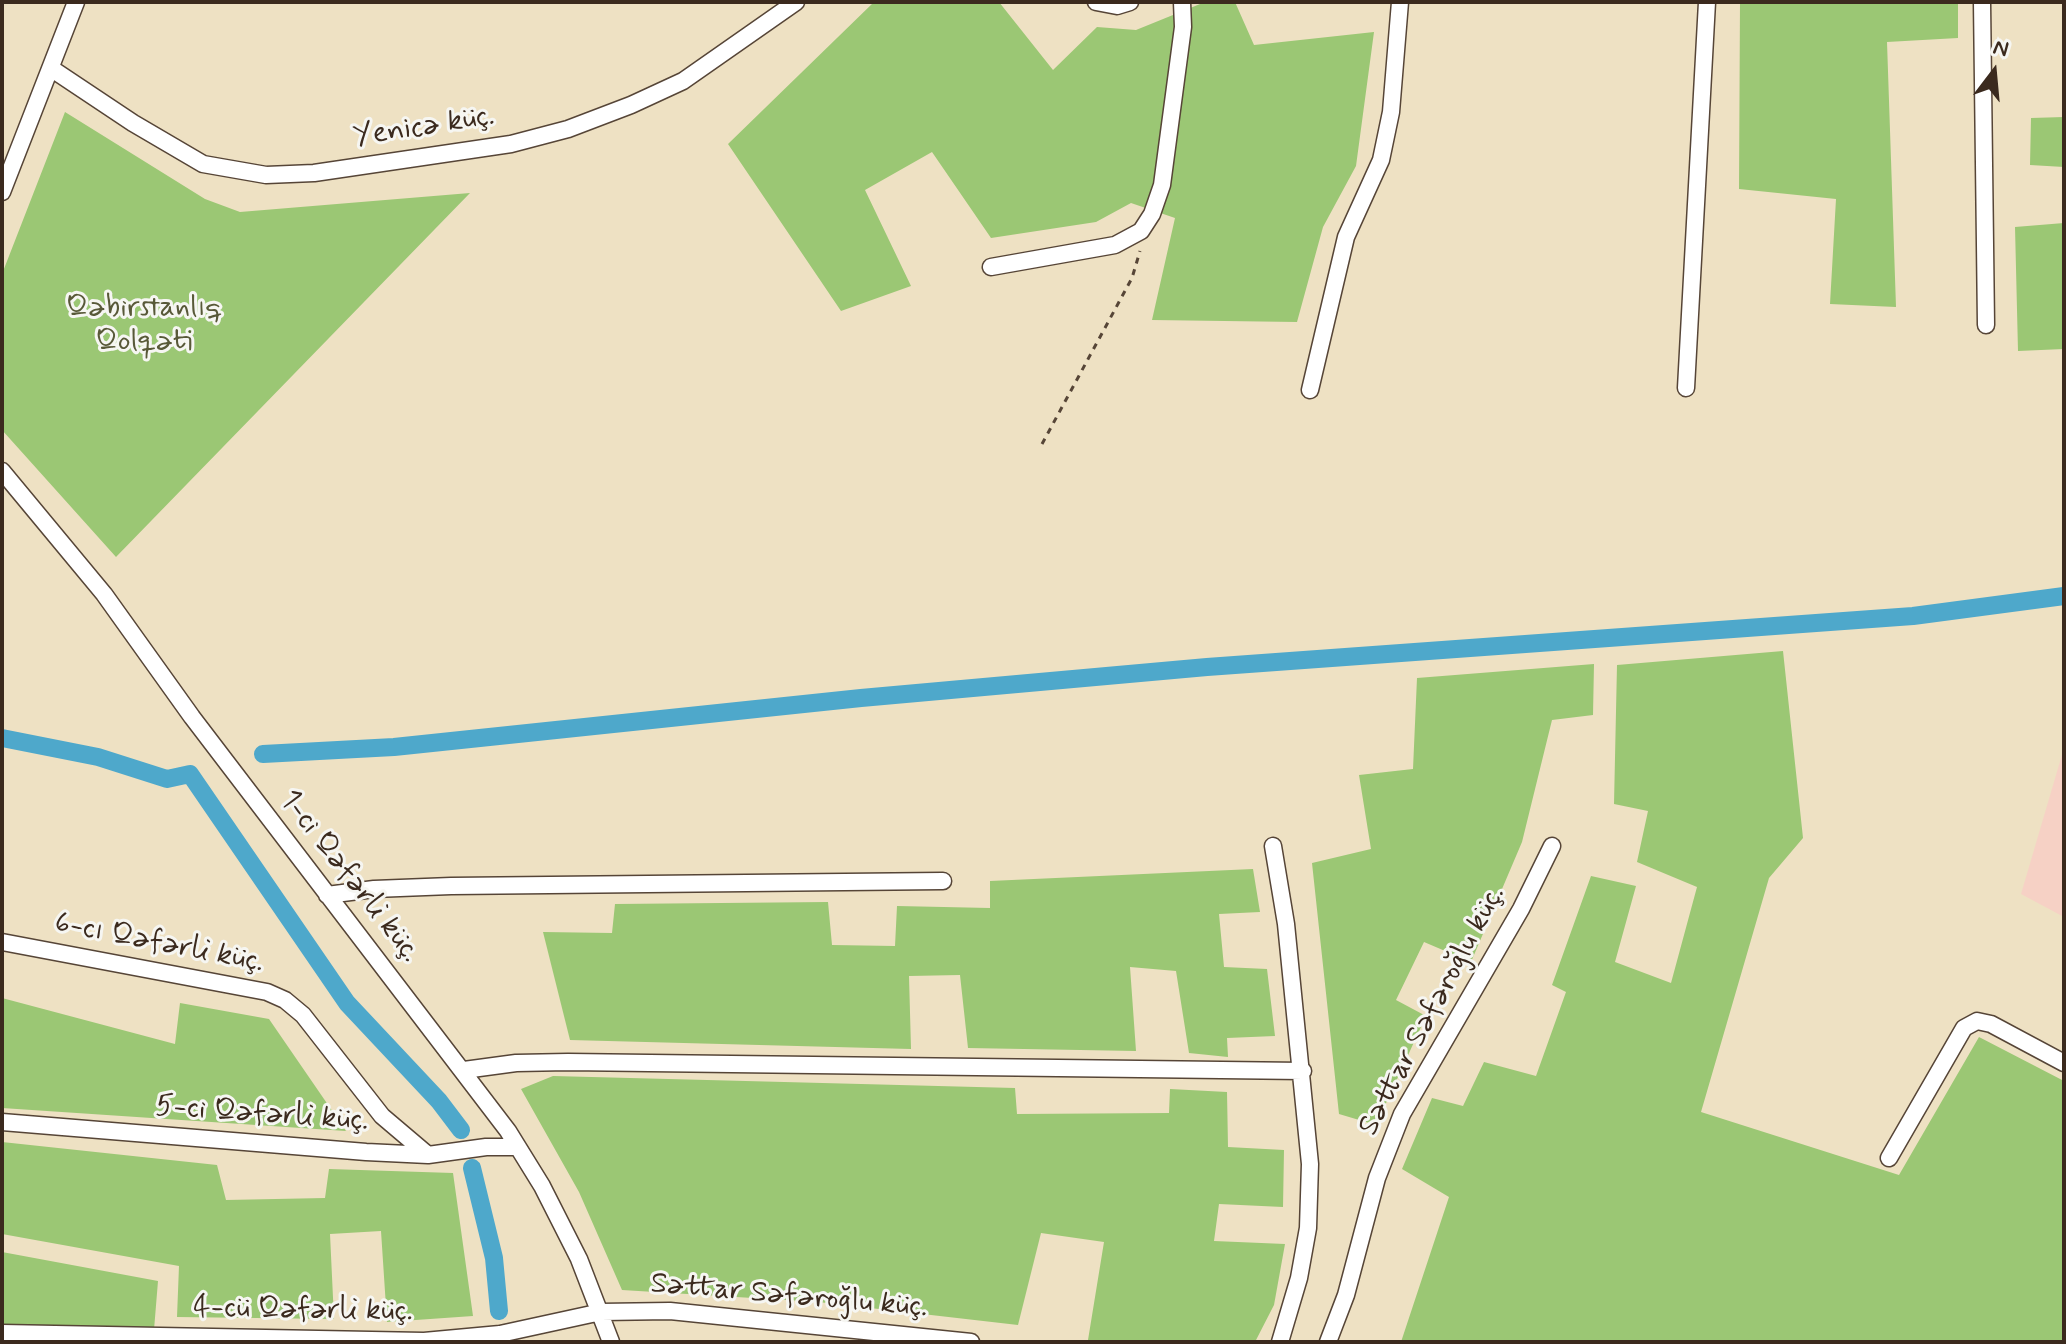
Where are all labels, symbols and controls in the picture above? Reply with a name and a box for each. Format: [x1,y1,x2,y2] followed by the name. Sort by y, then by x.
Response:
[1954,32,2034,112] north arrow
[1990,33,2012,64] text: N
[351,99,497,157] street label: Yenicə küç.
[66,291,222,362] park label: Qəbirstanlıq Qolqəti
[270,784,428,970] street label: 1-ci Qəfərli küç.
[1352,880,1514,1142] street label: Səttar Səfəroğlu küç.
[51,906,267,982] street label: 6-cı Qəfərli küç.
[154,1090,370,1140] street label: 5-ci Qəfərli küç.
[649,1267,929,1327] street label: Səttar Səfəroğlu küç.
[193,1291,413,1331] street label: 4-cü Qəfərli küç.

